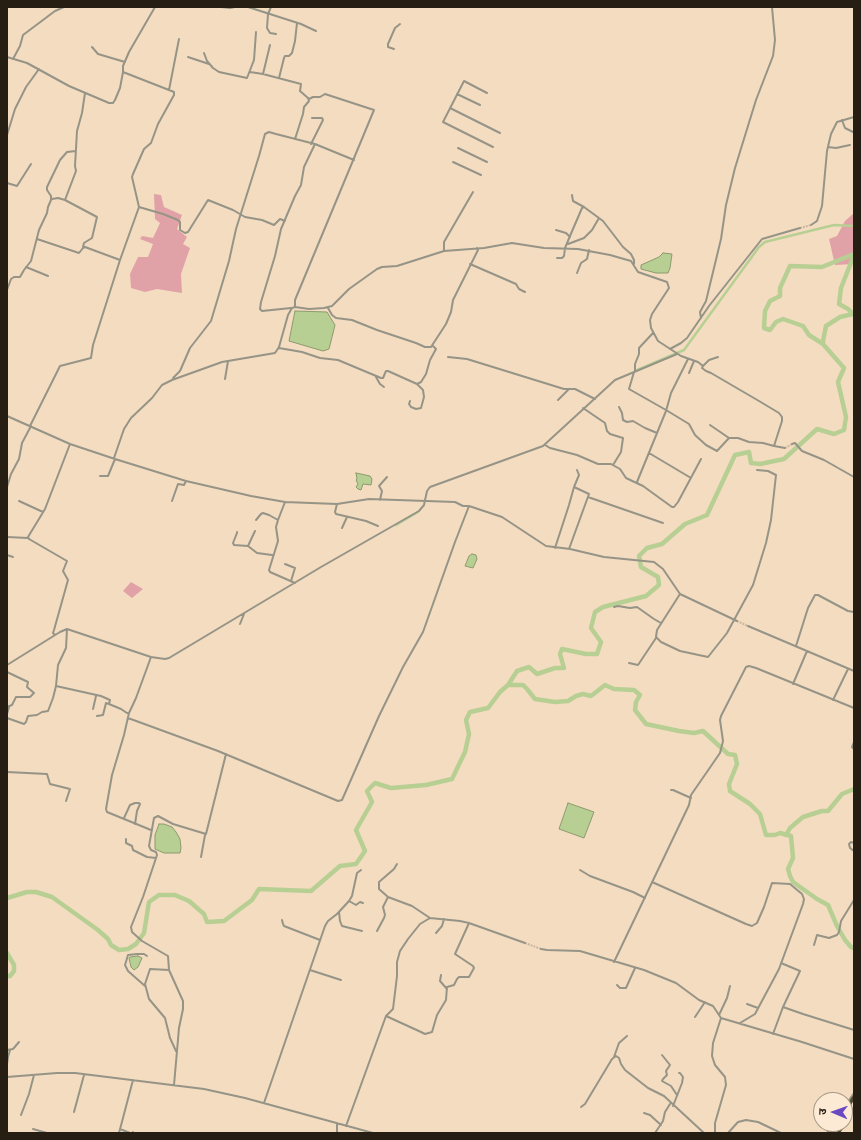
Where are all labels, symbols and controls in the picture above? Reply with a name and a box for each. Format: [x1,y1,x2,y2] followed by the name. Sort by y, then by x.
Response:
[813,1092,853,1132] north arrow
[815,1108,829,1115] text: उ

